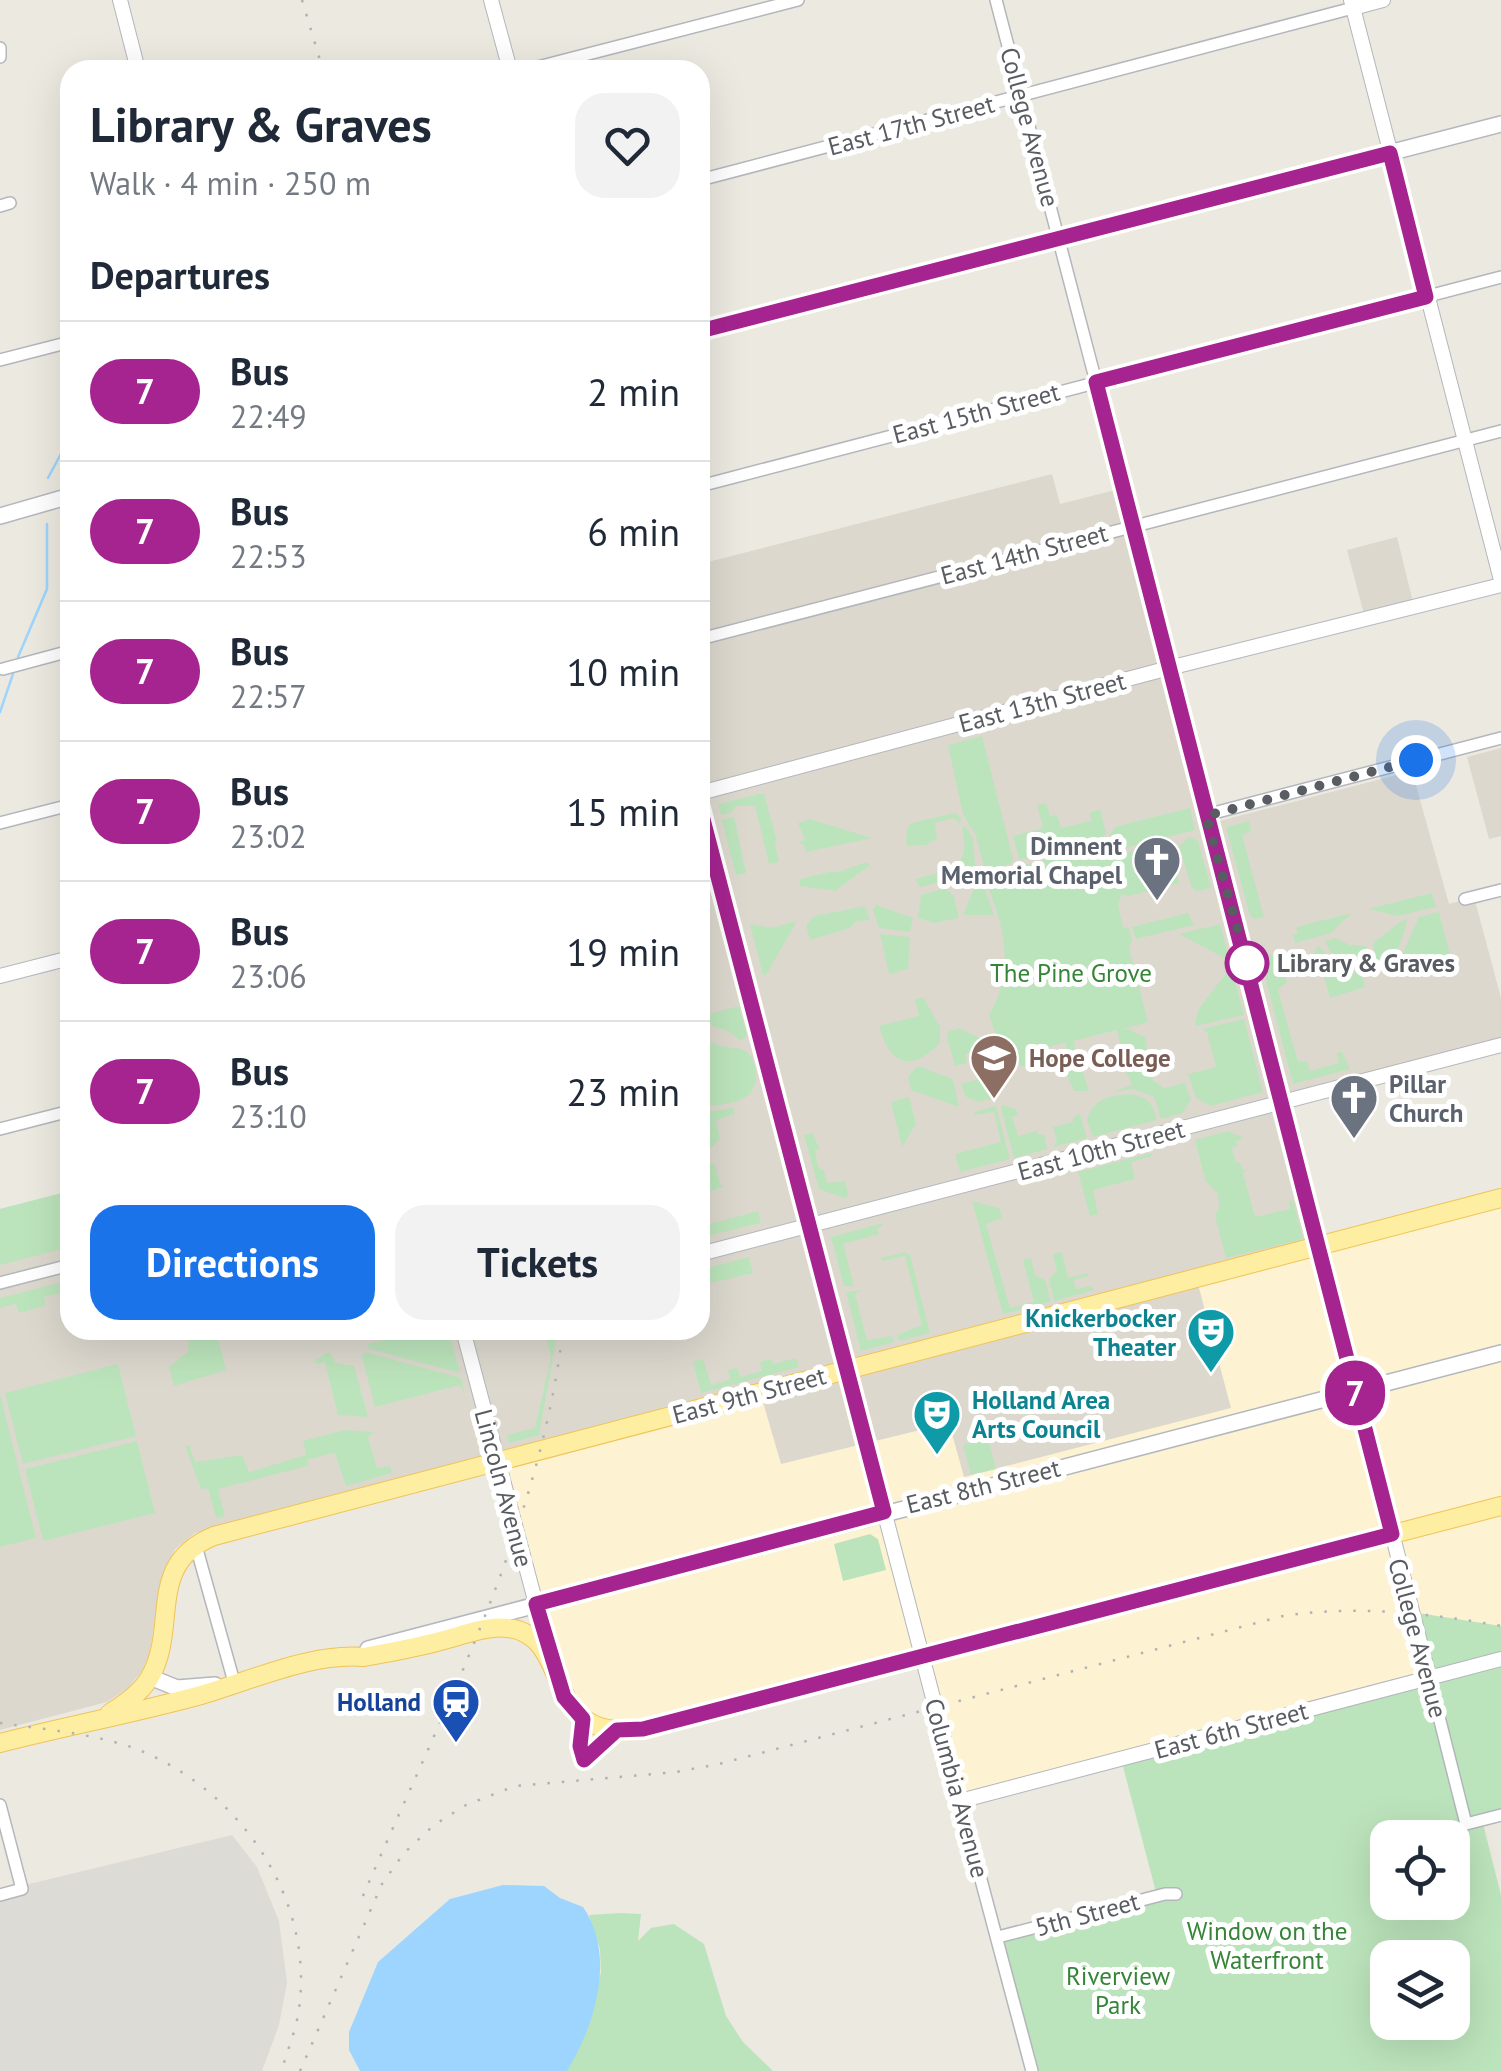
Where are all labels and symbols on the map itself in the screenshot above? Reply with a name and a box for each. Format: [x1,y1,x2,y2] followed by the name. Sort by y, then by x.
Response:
[993,44,1067,210] street label: College Avenue
[824,87,998,163] street label: East 17th Street
[889,375,1063,451] street label: East 15th Street
[937,516,1111,592] street label: East 14th Street
[955,664,1129,740] street label: East 13th Street
[1391,735,1441,785] your location
[941,830,1123,891] place label: Dimnent Memorial Chapel
[1131,834,1183,902] church icon: Dimnent Memorial Chapel
[1226,942,1268,984] marker: Library & Graves
[1277,947,1455,979] place label: Library & Graves
[990,957,1152,989] park label: The Pine Grove
[968,1032,1020,1100] school or university icon: Hope College
[1029,1042,1171,1074] place label: Hope College
[1389,1068,1463,1129] place label: Pillar Church
[1328,1072,1380,1140] church icon: Pillar Church
[1014,1112,1188,1188] street label: East 10th Street
[1025,1302,1176,1363] place label: Knickerbocker Theater
[1185,1306,1237,1374] theatre icon: Knickerbocker Theater
[669,1359,830,1431] street label: East 9th Street
[1322,1360,1388,1426] line badge: 7
[972,1384,1110,1445] place label: Holland Area Arts Council
[911,1388,963,1456] theatre icon: Holland Area Arts Council
[468,1405,540,1571] street label: Lincoln Avenue
[903,1451,1064,1521] street label: East 8th Street
[1381,1555,1455,1721] street label: College Avenue
[430,1676,482,1744] station icon: Holland
[337,1686,421,1718] place label: Holland
[1151,1694,1312,1766] street label: East 6th Street
[918,1695,996,1881] street label: Columbia Avenue
[1032,1885,1143,1943] street label: 5th Street
[1187,1915,1347,1976] park label: Window on the Waterfront
[1066,1960,1171,2021] park label: Riverview Park

